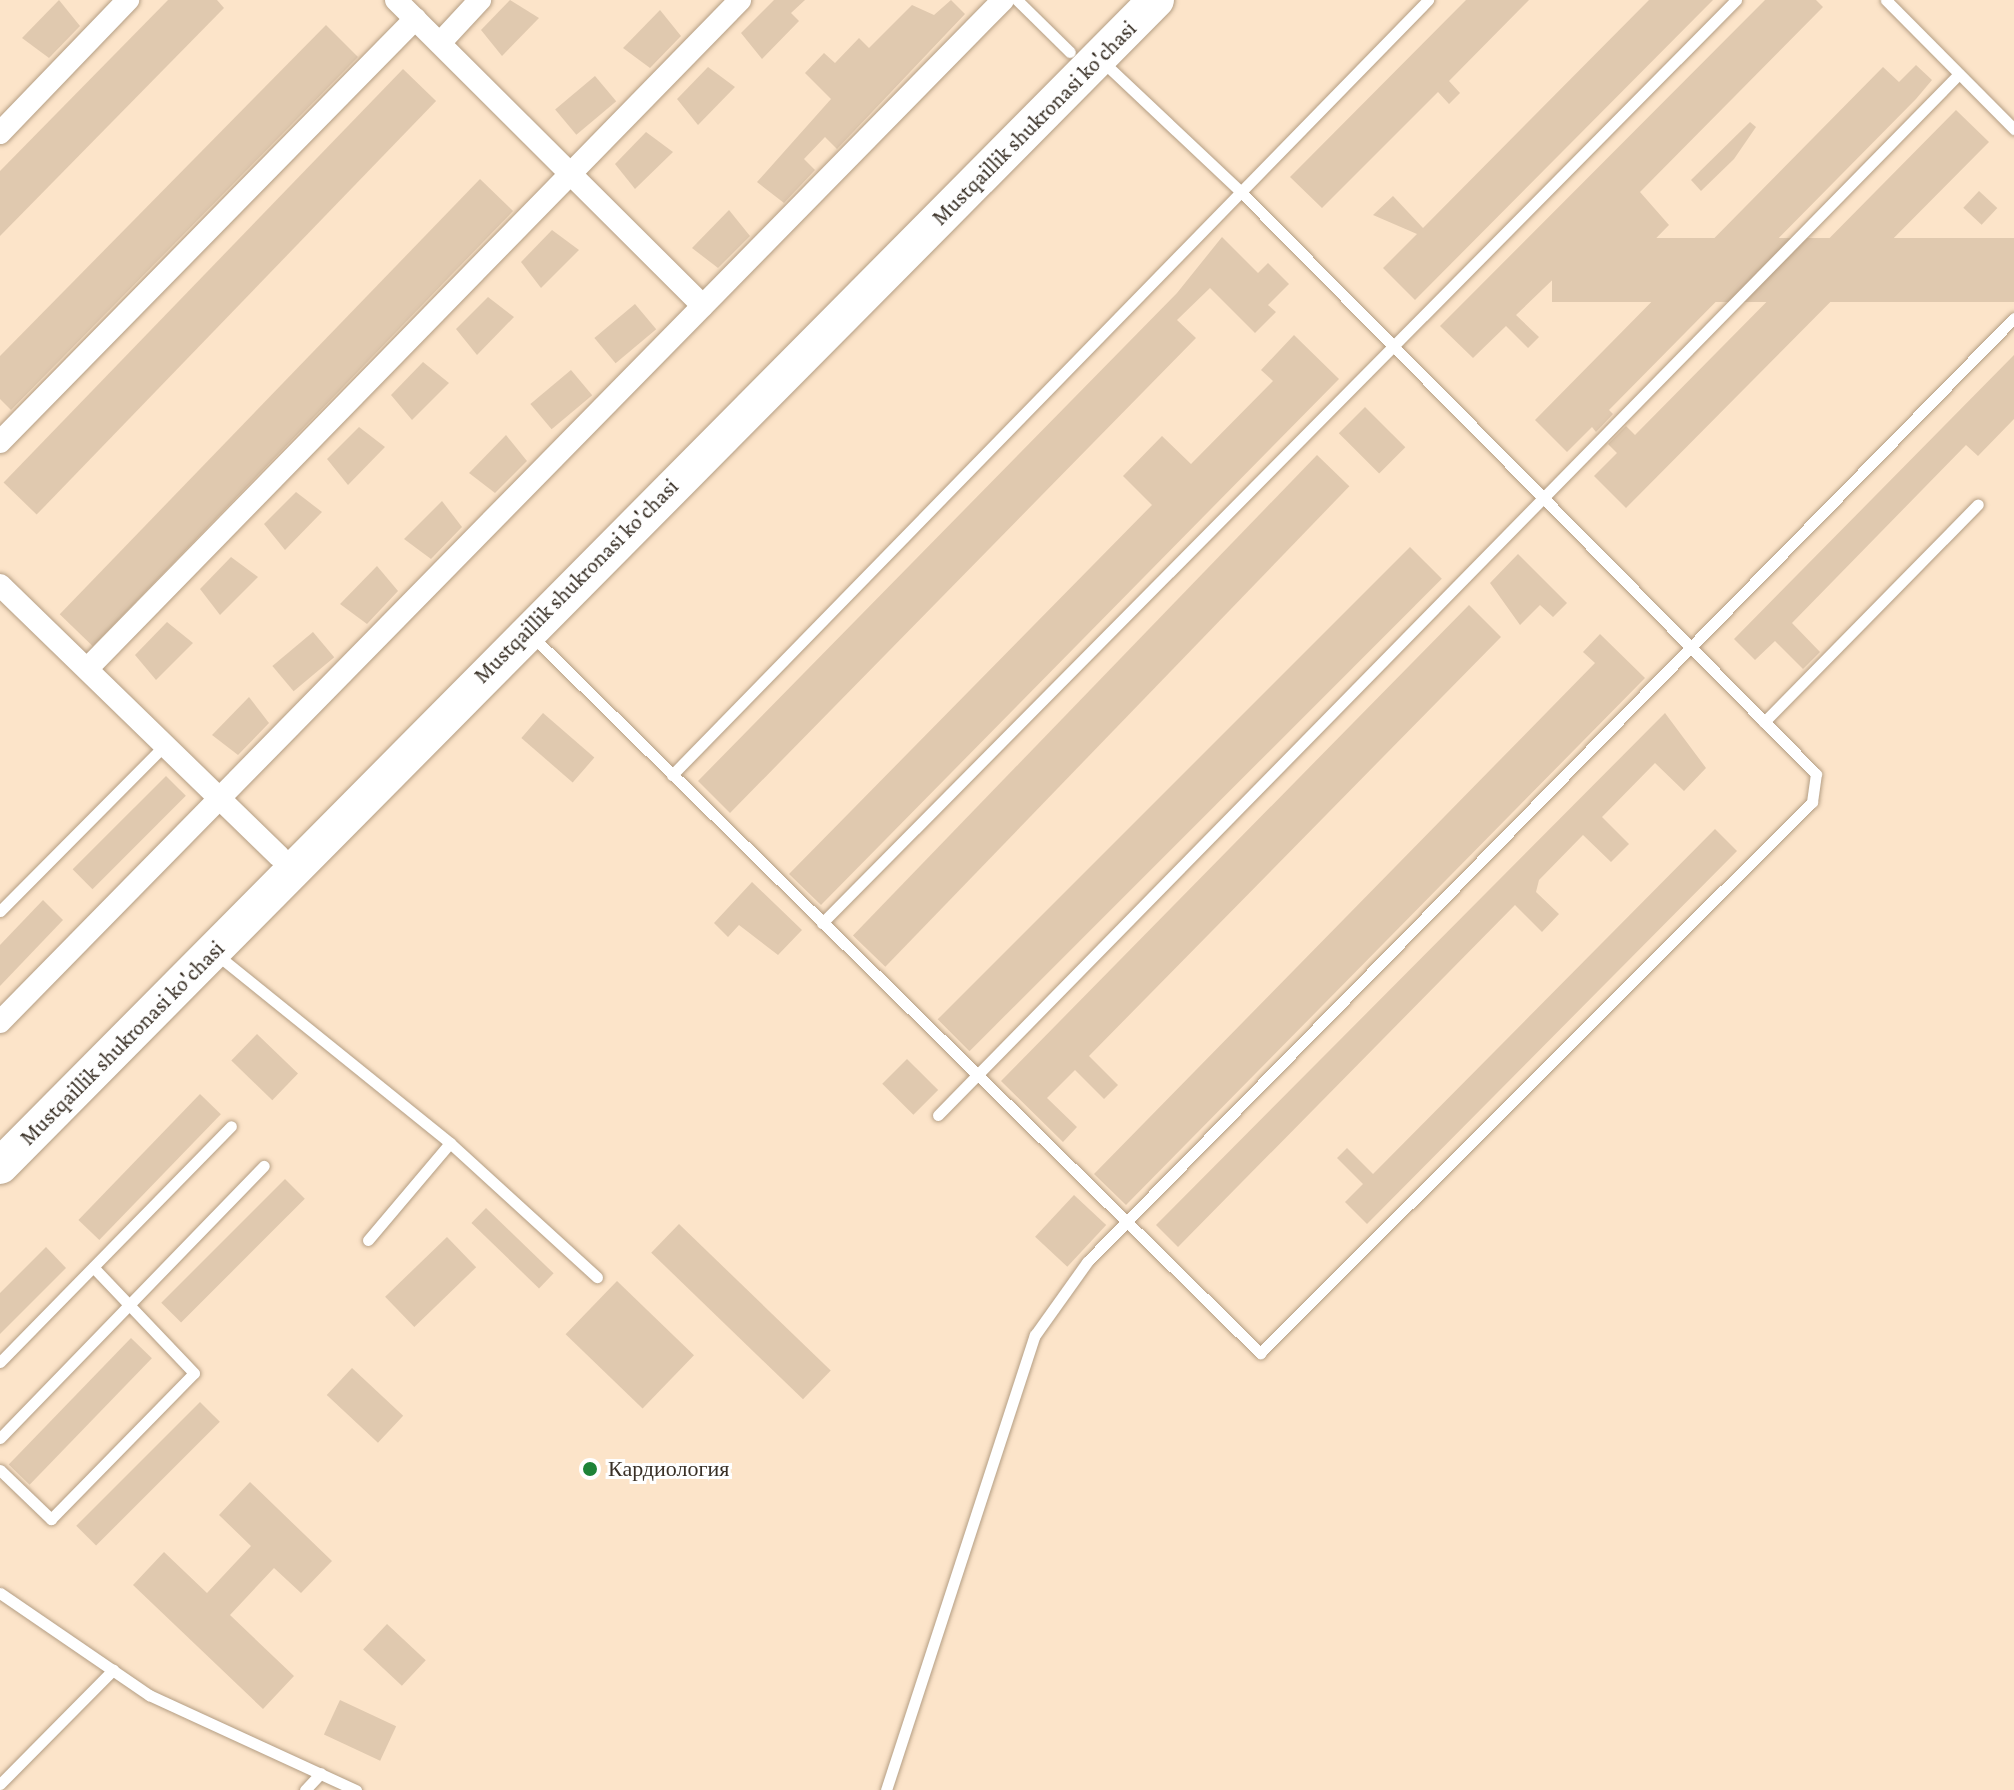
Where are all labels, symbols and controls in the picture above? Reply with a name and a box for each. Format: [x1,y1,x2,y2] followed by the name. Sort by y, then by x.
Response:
[926,15,1142,231] street label: Mustqaillik shukronasi ko'chasi
[468,473,684,689] street label: Mustqaillik shukronasi ko'chasi
[14,935,230,1151] street label: Mustqaillik shukronasi ko'chasi
[608,1456,729,1482] place label: Кардиология
[579,1458,601,1480] marker: Кардиология

